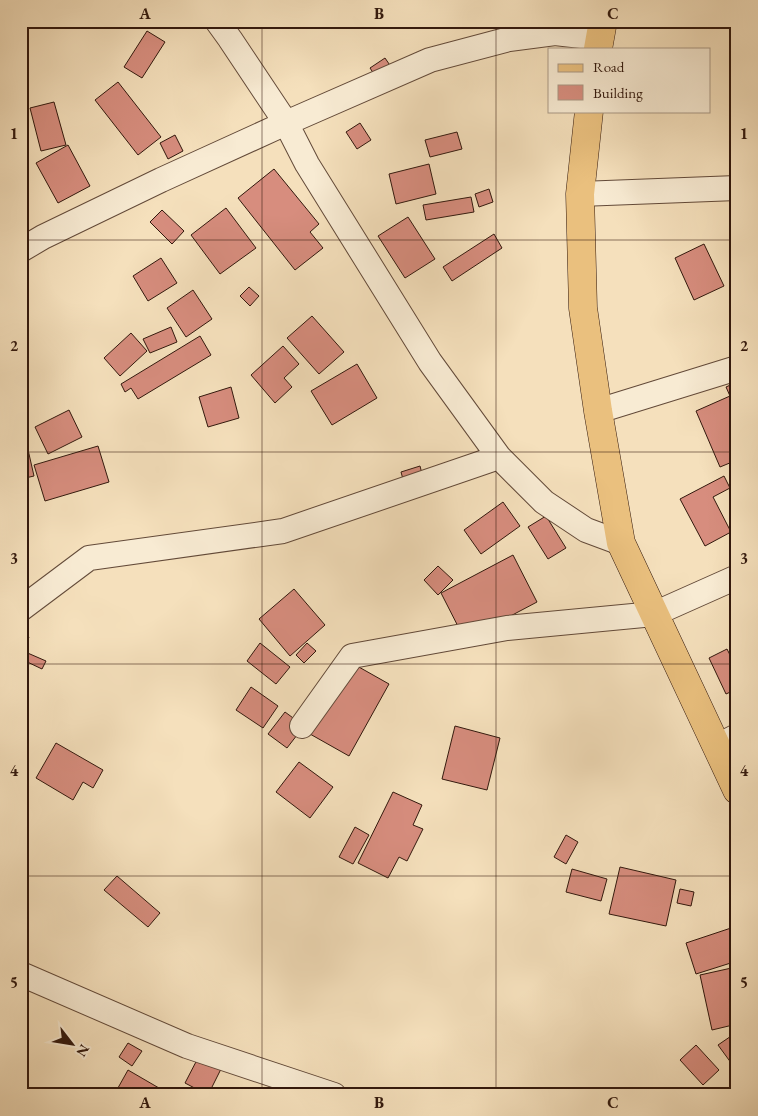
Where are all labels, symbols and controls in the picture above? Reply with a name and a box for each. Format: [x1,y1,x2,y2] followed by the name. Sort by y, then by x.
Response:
[138,3,151,24] text: A
[374,3,384,24] text: B
[607,3,619,24] text: C
[548,48,710,112] legend
[593,57,625,76] text: Road
[593,83,643,102] text: Building
[10,123,18,144] text: 1
[740,123,748,144] text: 1
[10,335,19,356] text: 2
[740,335,749,356] text: 2
[10,548,18,569] text: 3
[740,548,748,569] text: 3
[10,760,19,781] text: 4
[740,760,749,781] text: 4
[10,972,18,993] text: 5
[740,972,748,993] text: 5
[48,1018,98,1068] north arrow
[72,1041,94,1061] text: N
[138,1092,151,1113] text: A
[374,1092,384,1113] text: B
[607,1092,619,1113] text: C

